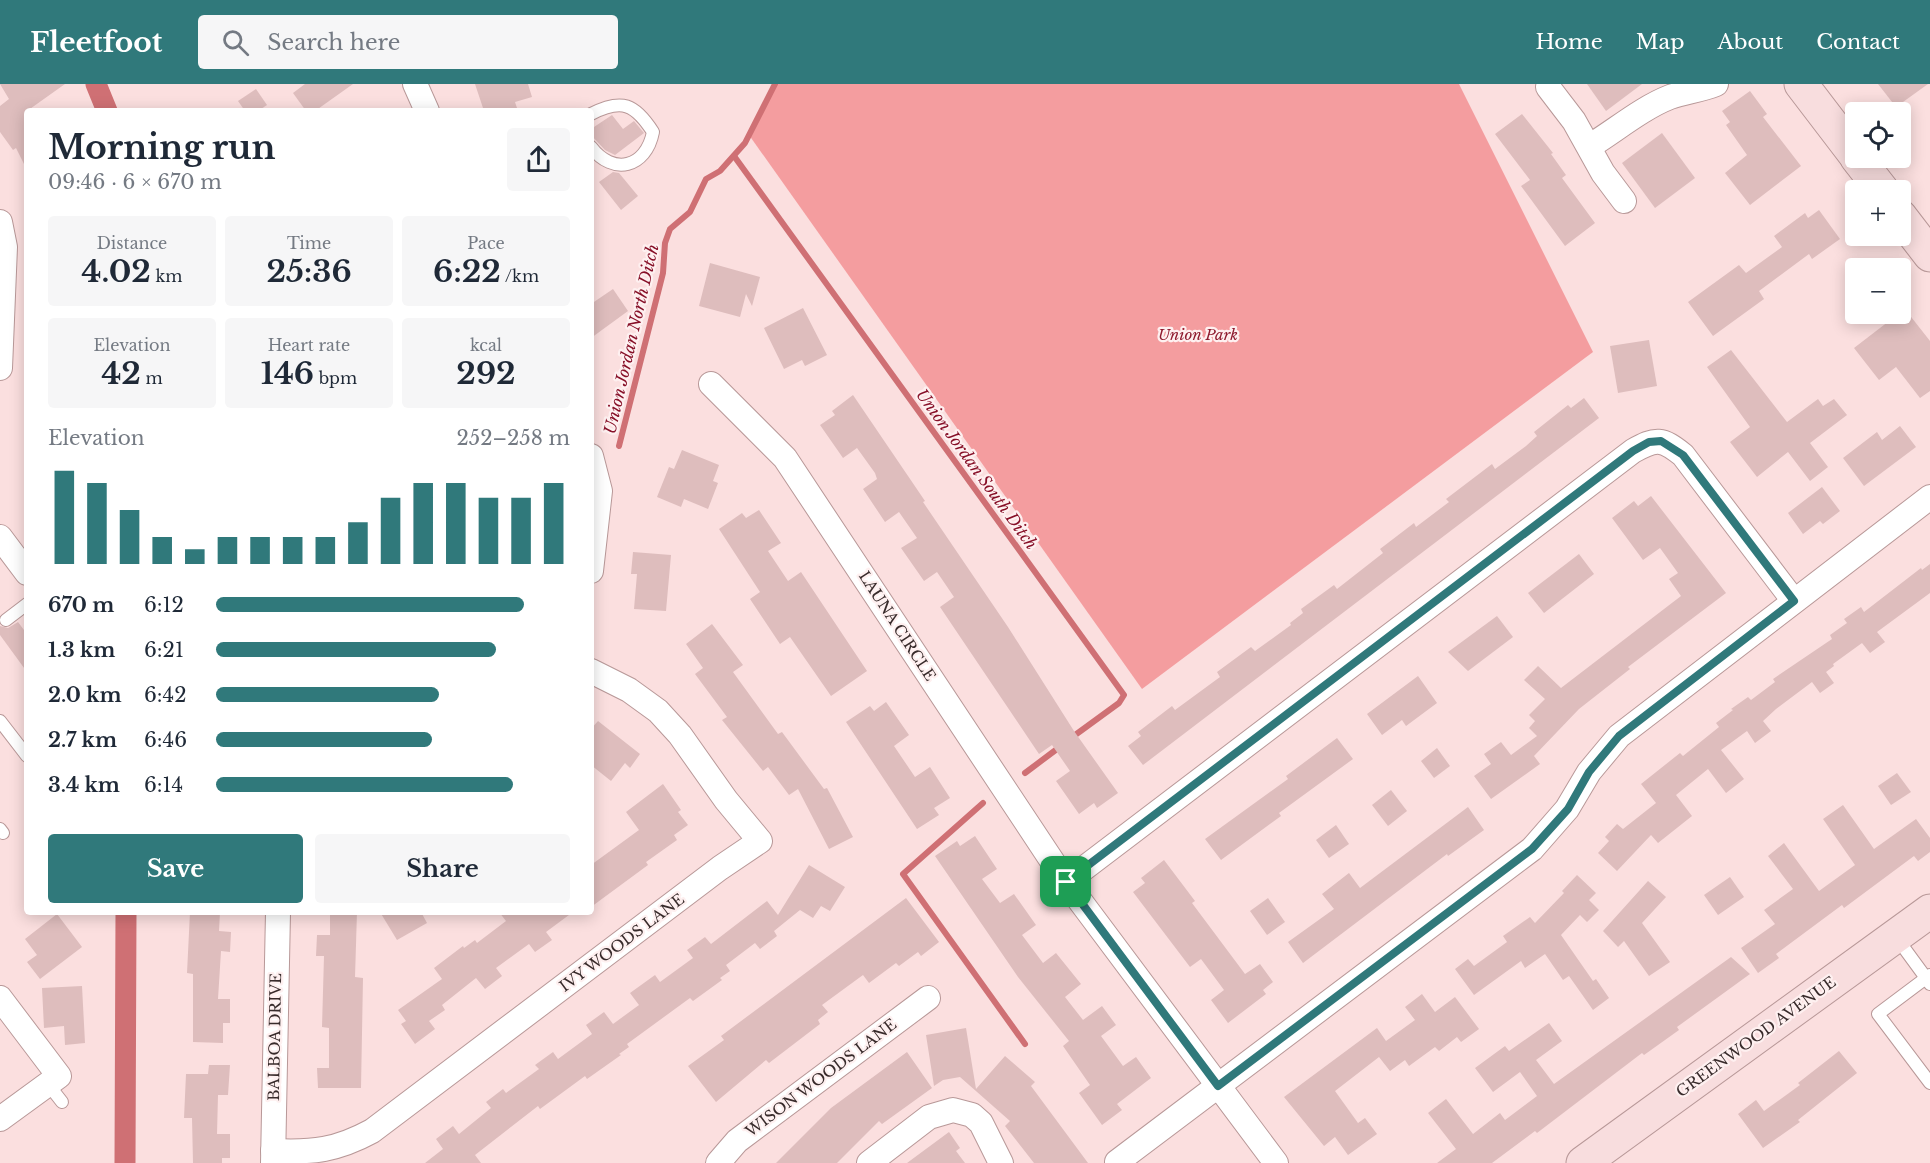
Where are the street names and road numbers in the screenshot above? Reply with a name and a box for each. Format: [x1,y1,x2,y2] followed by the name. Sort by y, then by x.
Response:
[855,567,940,684] street label: LAUNA CIRCLE
[555,889,688,996] street label: IVY WOODS LANE
[1672,972,1839,1101] street label: GREENWOOD AVENUE
[264,973,285,1101] street label: BALBOA DRIVE
[741,1014,900,1141] street label: WISON WOODS LANE

